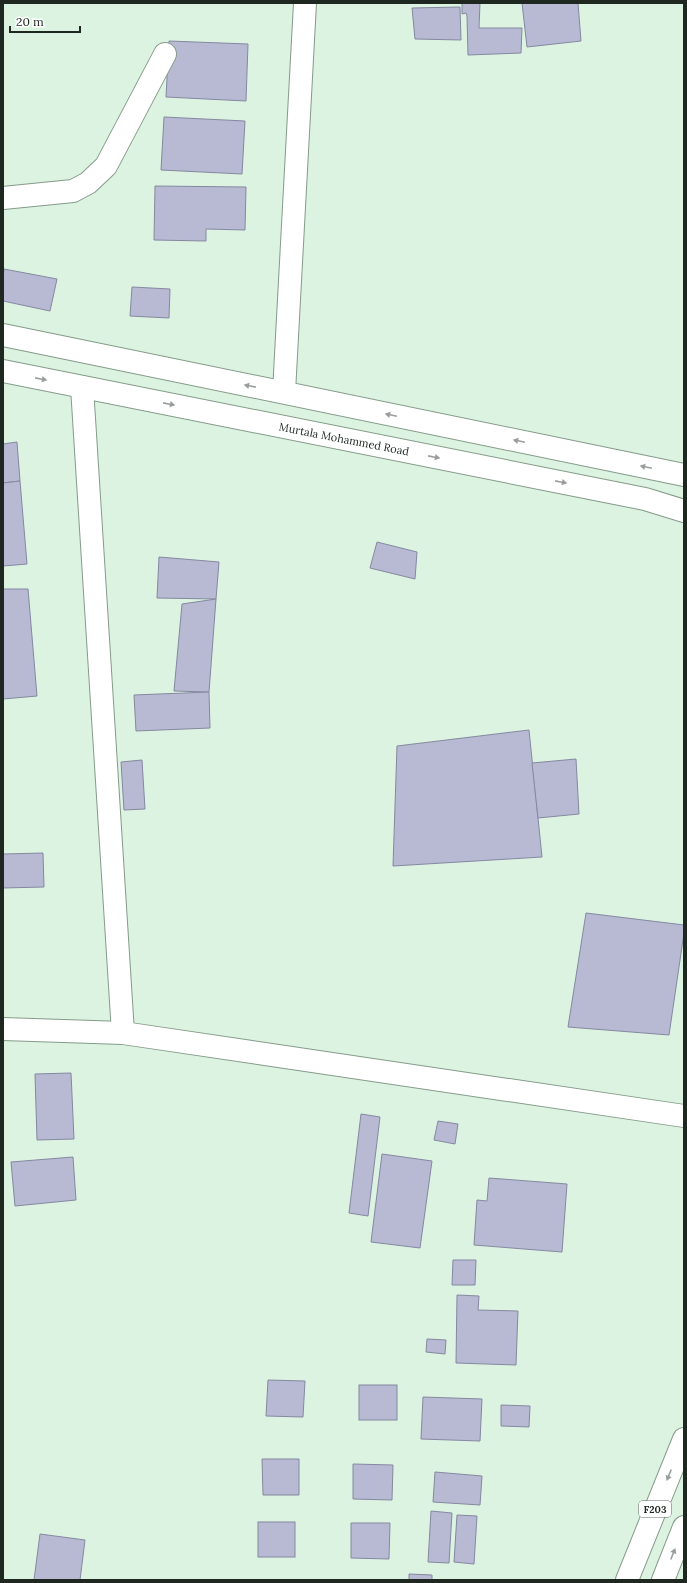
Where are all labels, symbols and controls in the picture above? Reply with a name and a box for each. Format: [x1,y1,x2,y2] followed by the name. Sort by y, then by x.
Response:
[10,8,80,34] scale bar
[16,14,44,29] text: 20 m
[35,376,47,382] one-way arrow
[244,382,256,388] one-way arrow
[163,401,175,407] one-way arrow
[385,411,397,417] one-way arrow
[278,420,411,459] street label: Murtala Mohammed Road
[512,437,525,443] one-way arrow
[427,454,440,460] one-way arrow
[640,464,652,470] one-way arrow
[555,480,567,486] one-way arrow
[666,1470,672,1482] one-way arrow
[639,1501,671,1517] road number: F203
[671,1547,677,1559] one-way arrow

